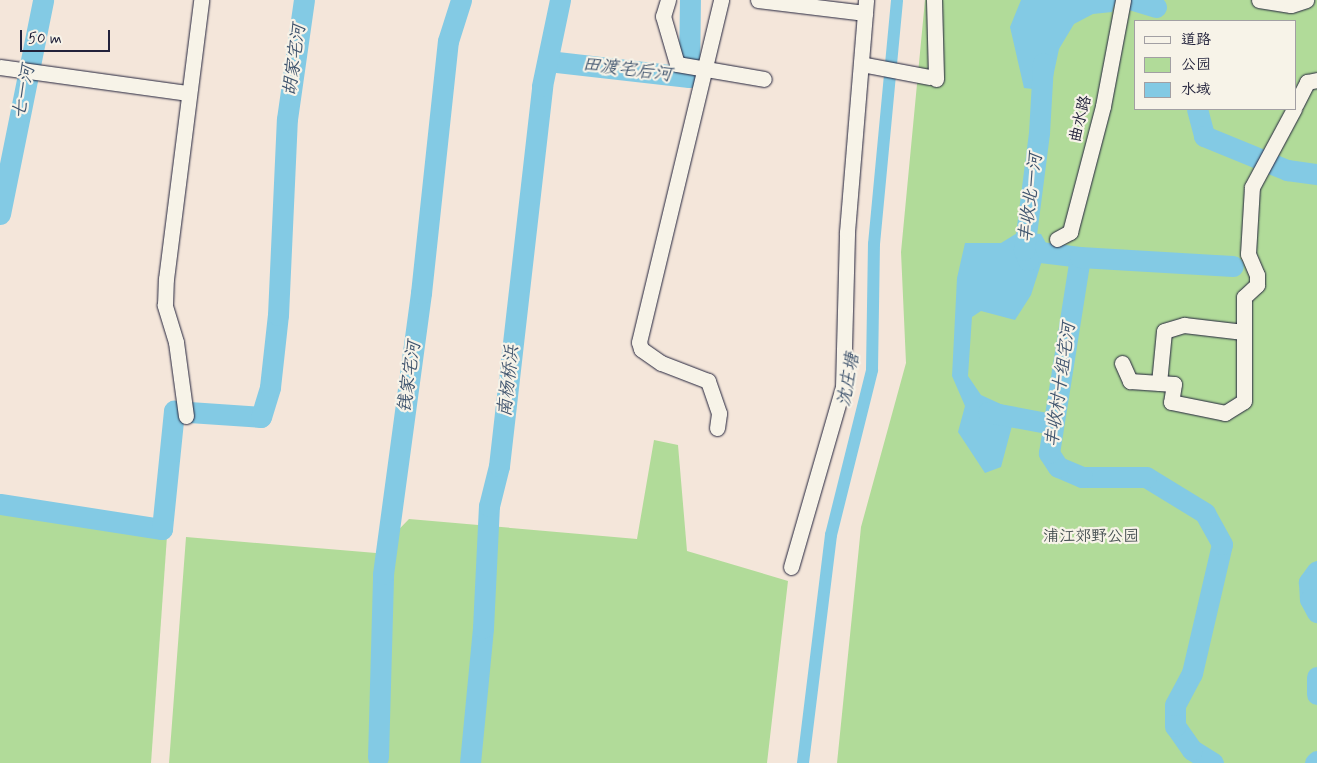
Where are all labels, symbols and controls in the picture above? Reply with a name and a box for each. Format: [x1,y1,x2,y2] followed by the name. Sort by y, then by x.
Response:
[22,20,112,52] scale bar
[1134,20,1297,110] legend
[279,23,311,97] water label: 胡家宅河
[28,29,62,49] text: 50 m
[1181,30,1211,50] text: 道路
[581,54,673,86] water label: 田渡宅后河
[1181,55,1211,75] text: 公园
[8,63,40,121] water label: 七一河
[1181,80,1211,100] text: 水域
[1066,93,1096,145] street label: 曲水路
[1015,152,1047,244] water label: 丰收北一河
[1042,321,1080,449] water label: 丰收村十组宅河
[394,340,426,414] water label: 钱家宅河
[494,344,524,418] water label: 南杨桥浜
[834,352,864,408] water label: 沈庄塘
[1043,527,1139,547] park label: 浦江郊野公园

